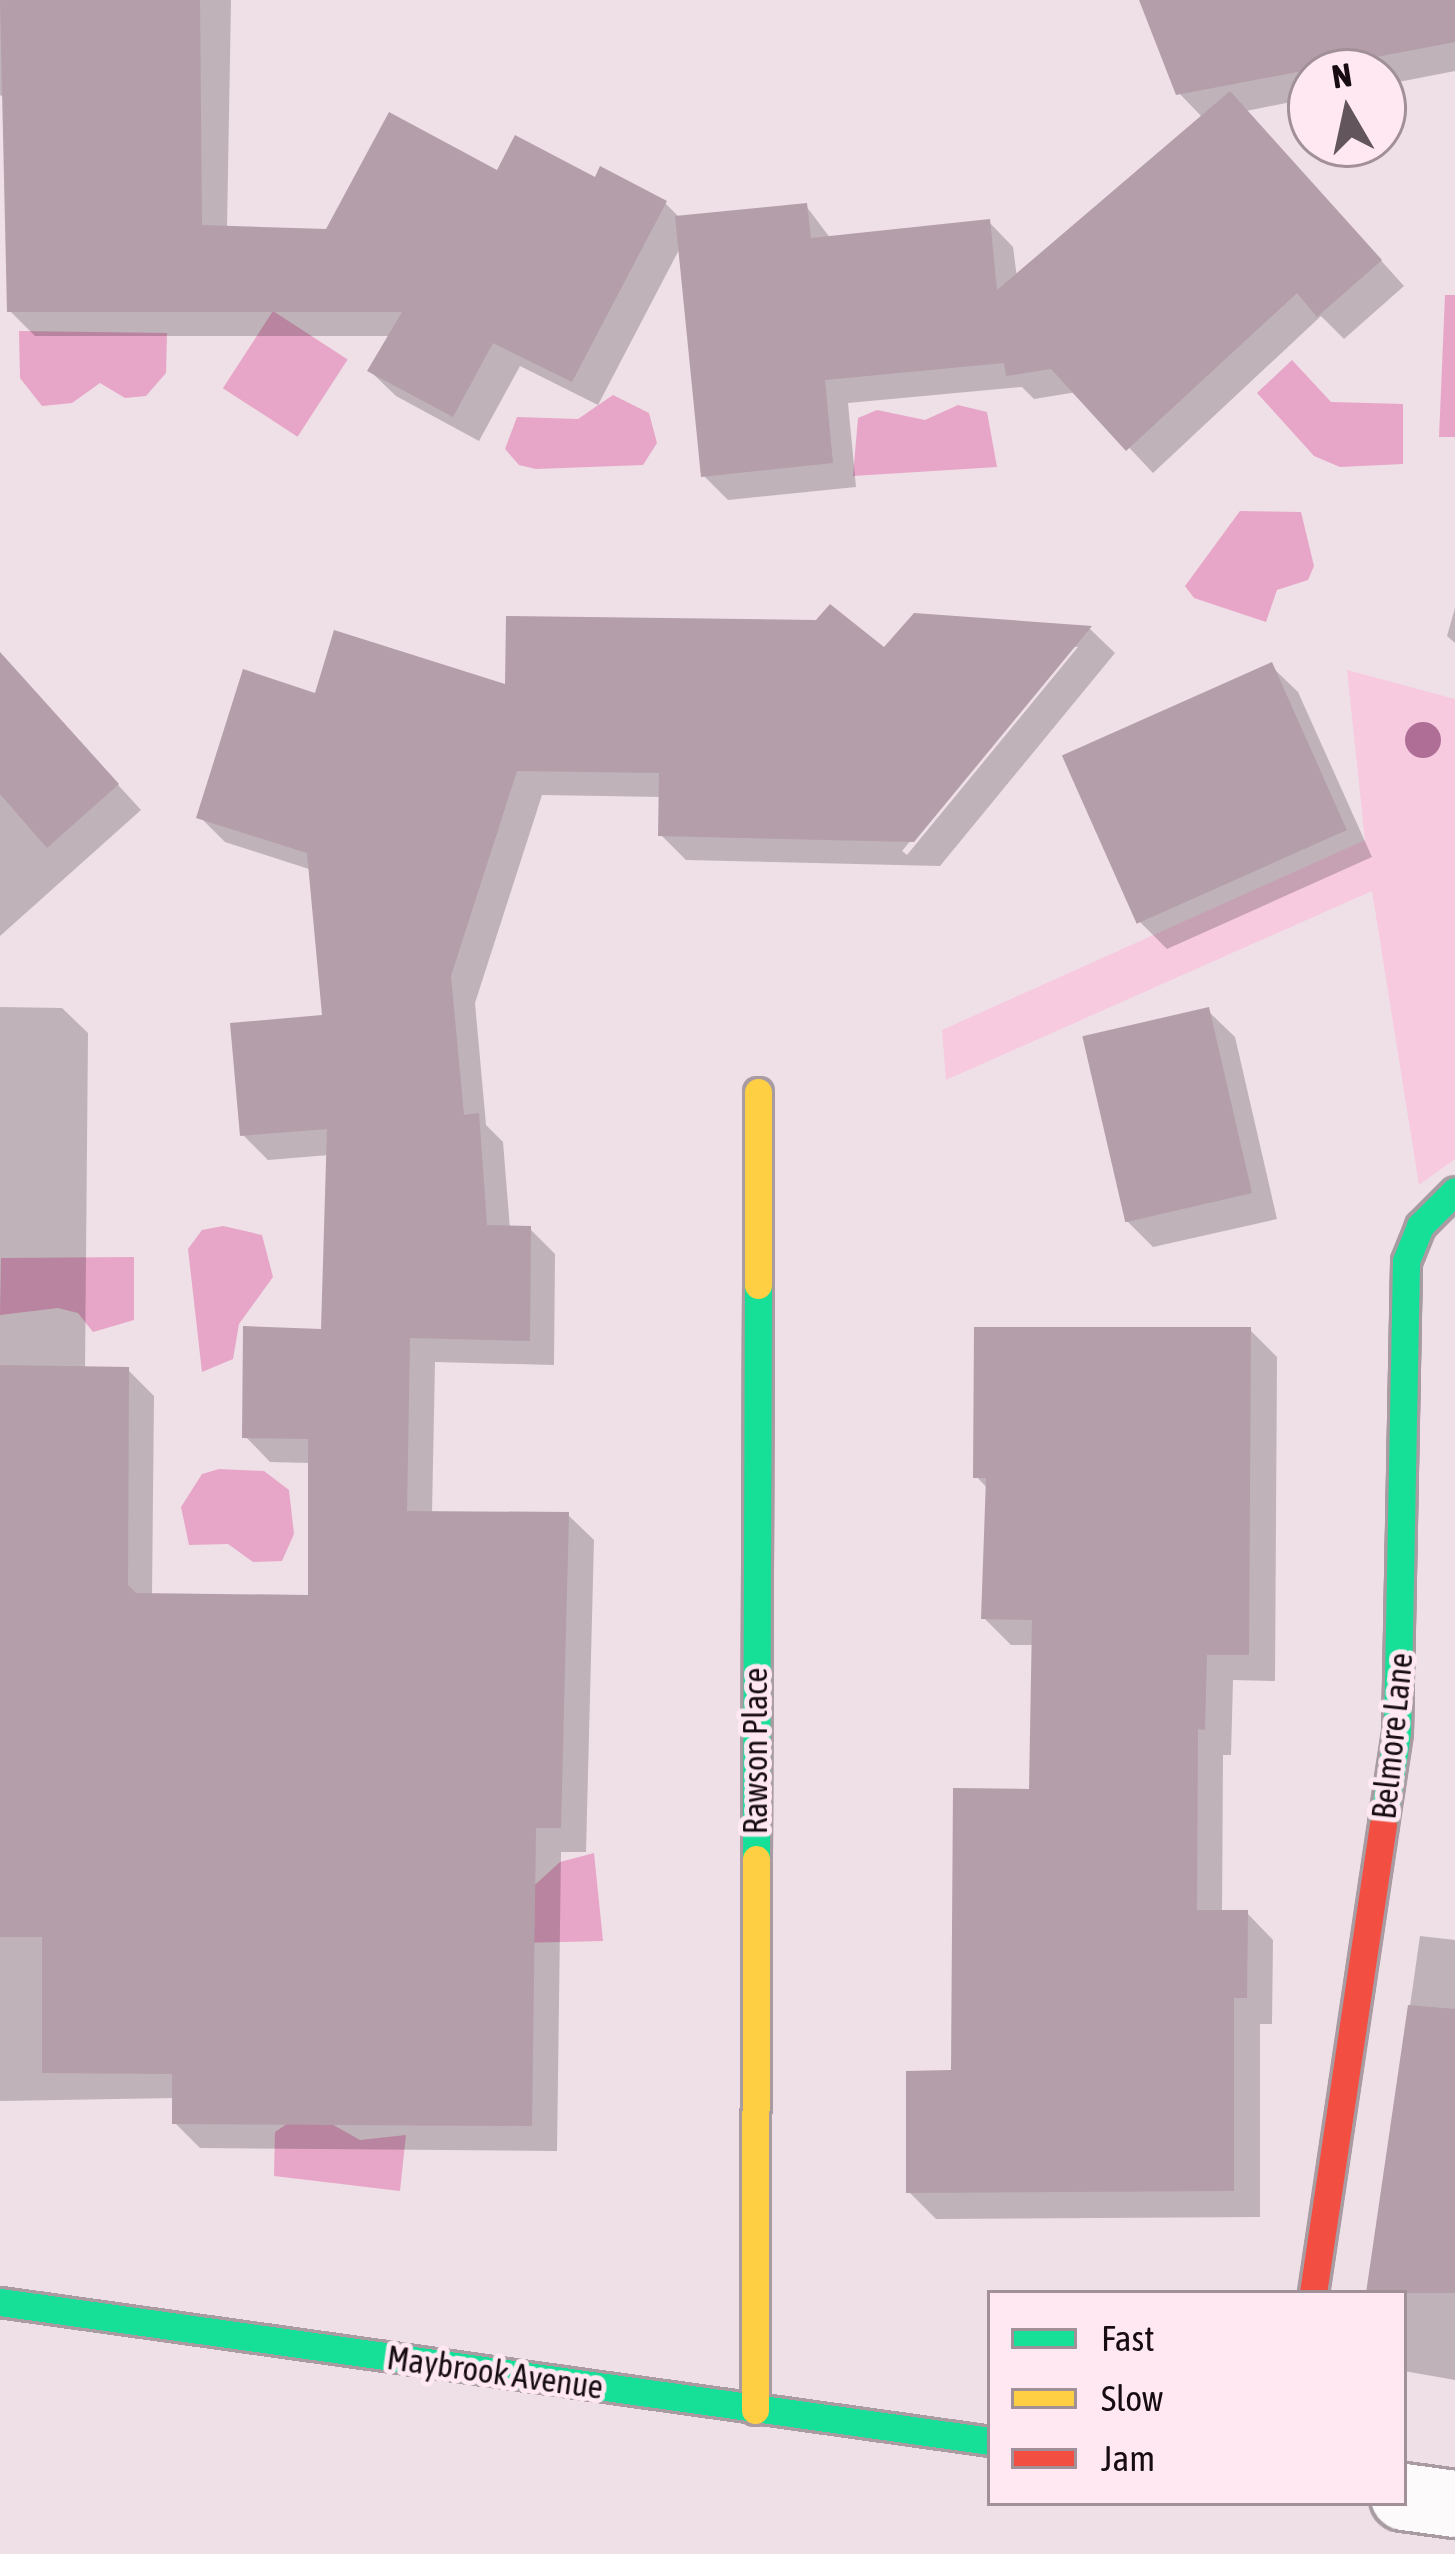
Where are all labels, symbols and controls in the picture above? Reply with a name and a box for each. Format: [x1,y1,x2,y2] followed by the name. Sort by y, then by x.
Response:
[1287,48,1407,168] north arrow
[1329,55,1354,96] text: N
[1365,1651,1421,1821] street label: Belmore Lane
[736,1668,776,1834] street label: Rawson Place
[987,2290,1407,2506] legend
[1101,2317,1155,2359] text: Fast
[384,2338,606,2408] street label: Maybrook Avenue
[1101,2377,1163,2419] text: Slow
[1101,2437,1155,2479] text: Jam

